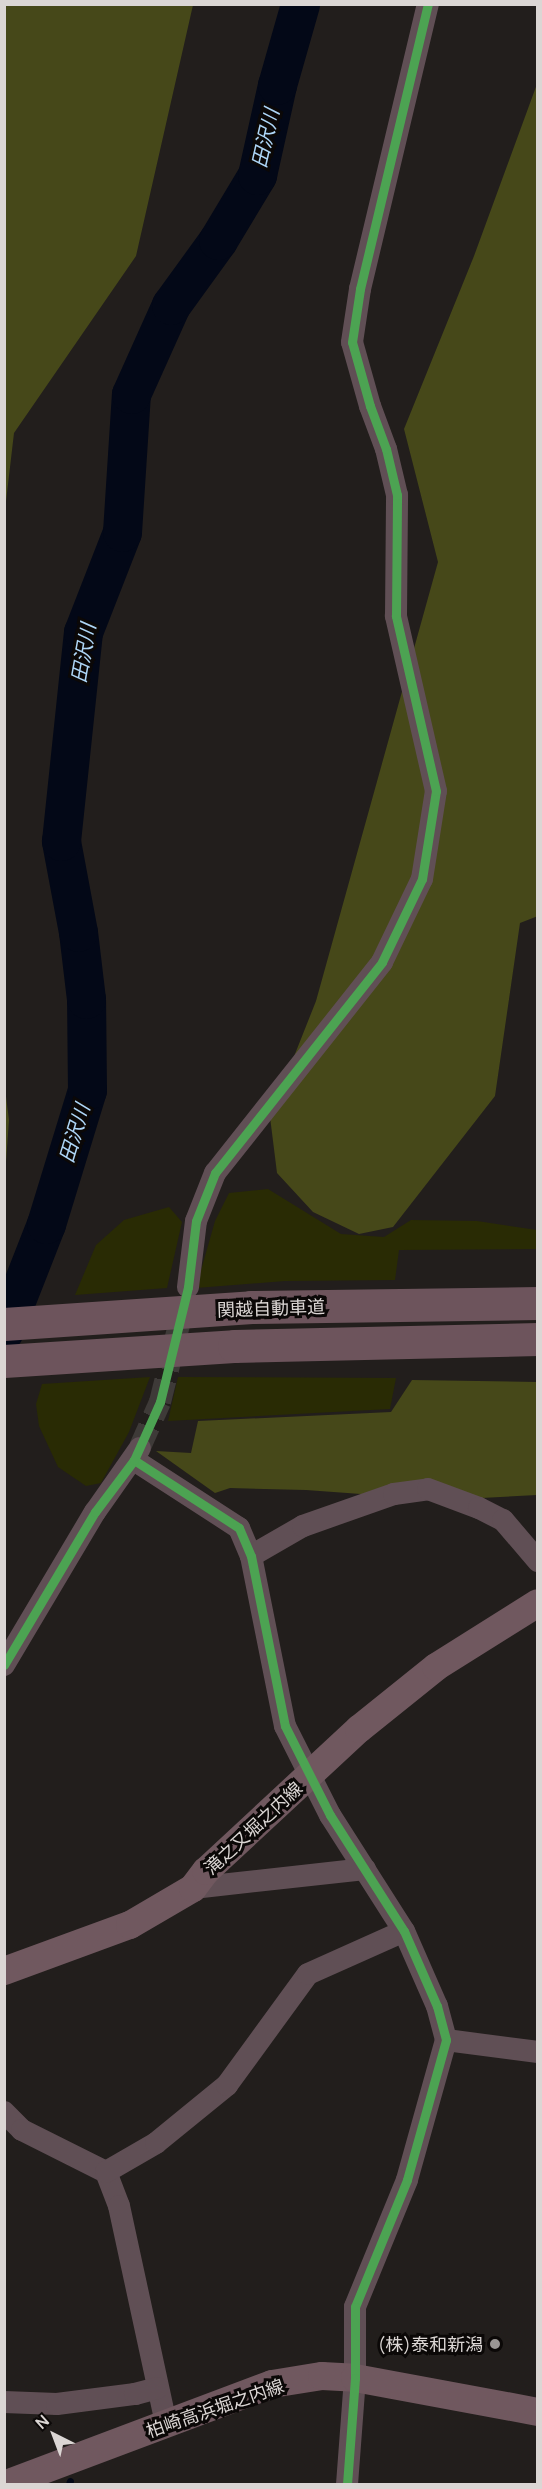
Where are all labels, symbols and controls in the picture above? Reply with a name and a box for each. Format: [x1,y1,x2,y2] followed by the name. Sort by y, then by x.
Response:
[247,106,283,170] water label: 田沢川
[66,621,100,685] water label: 田沢川
[54,1101,94,1165] water label: 田沢川
[217,1295,325,1321] street label: 関越自動車道
[200,1777,306,1879] street label: 滝之又堀之内線
[378,2333,483,2355] place label: (株)泰和新潟
[488,2337,502,2351] marker: (株)泰和新潟
[143,2374,287,2442] street label: 柏崎高浜堀之内線
[24,2405,84,2465] north arrow
[30,2410,54,2434] text: N

